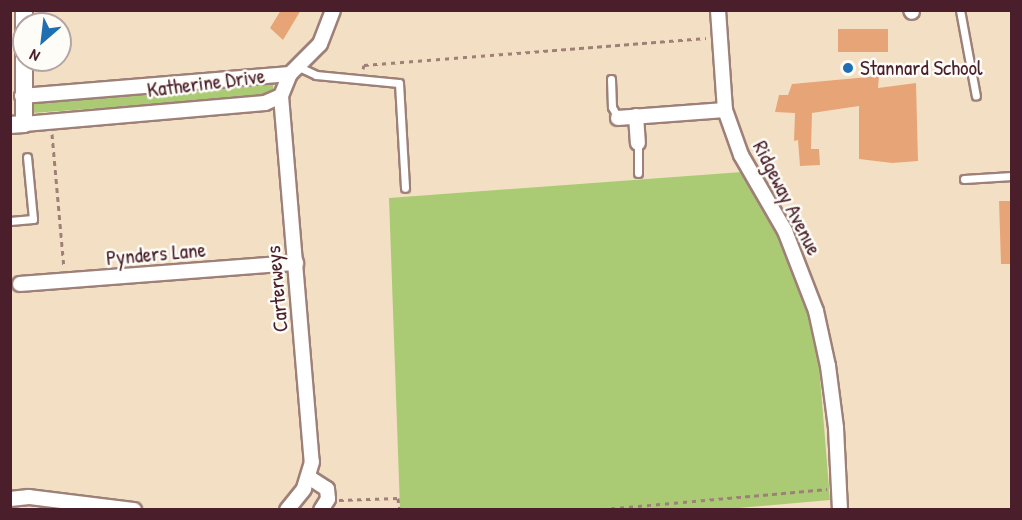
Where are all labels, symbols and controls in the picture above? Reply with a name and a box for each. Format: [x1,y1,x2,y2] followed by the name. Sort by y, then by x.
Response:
[12,12,72,72] north arrow
[26,44,43,68] text: N
[860,55,983,81] place label: Stannard School
[841,61,855,75] marker: Stannard School
[146,63,266,103] street label: Katherine Drive
[747,137,827,259] street label: Ridgeway Avenue
[105,237,207,271] street label: Pynders Lane
[261,245,293,333] street label: Carterweys

